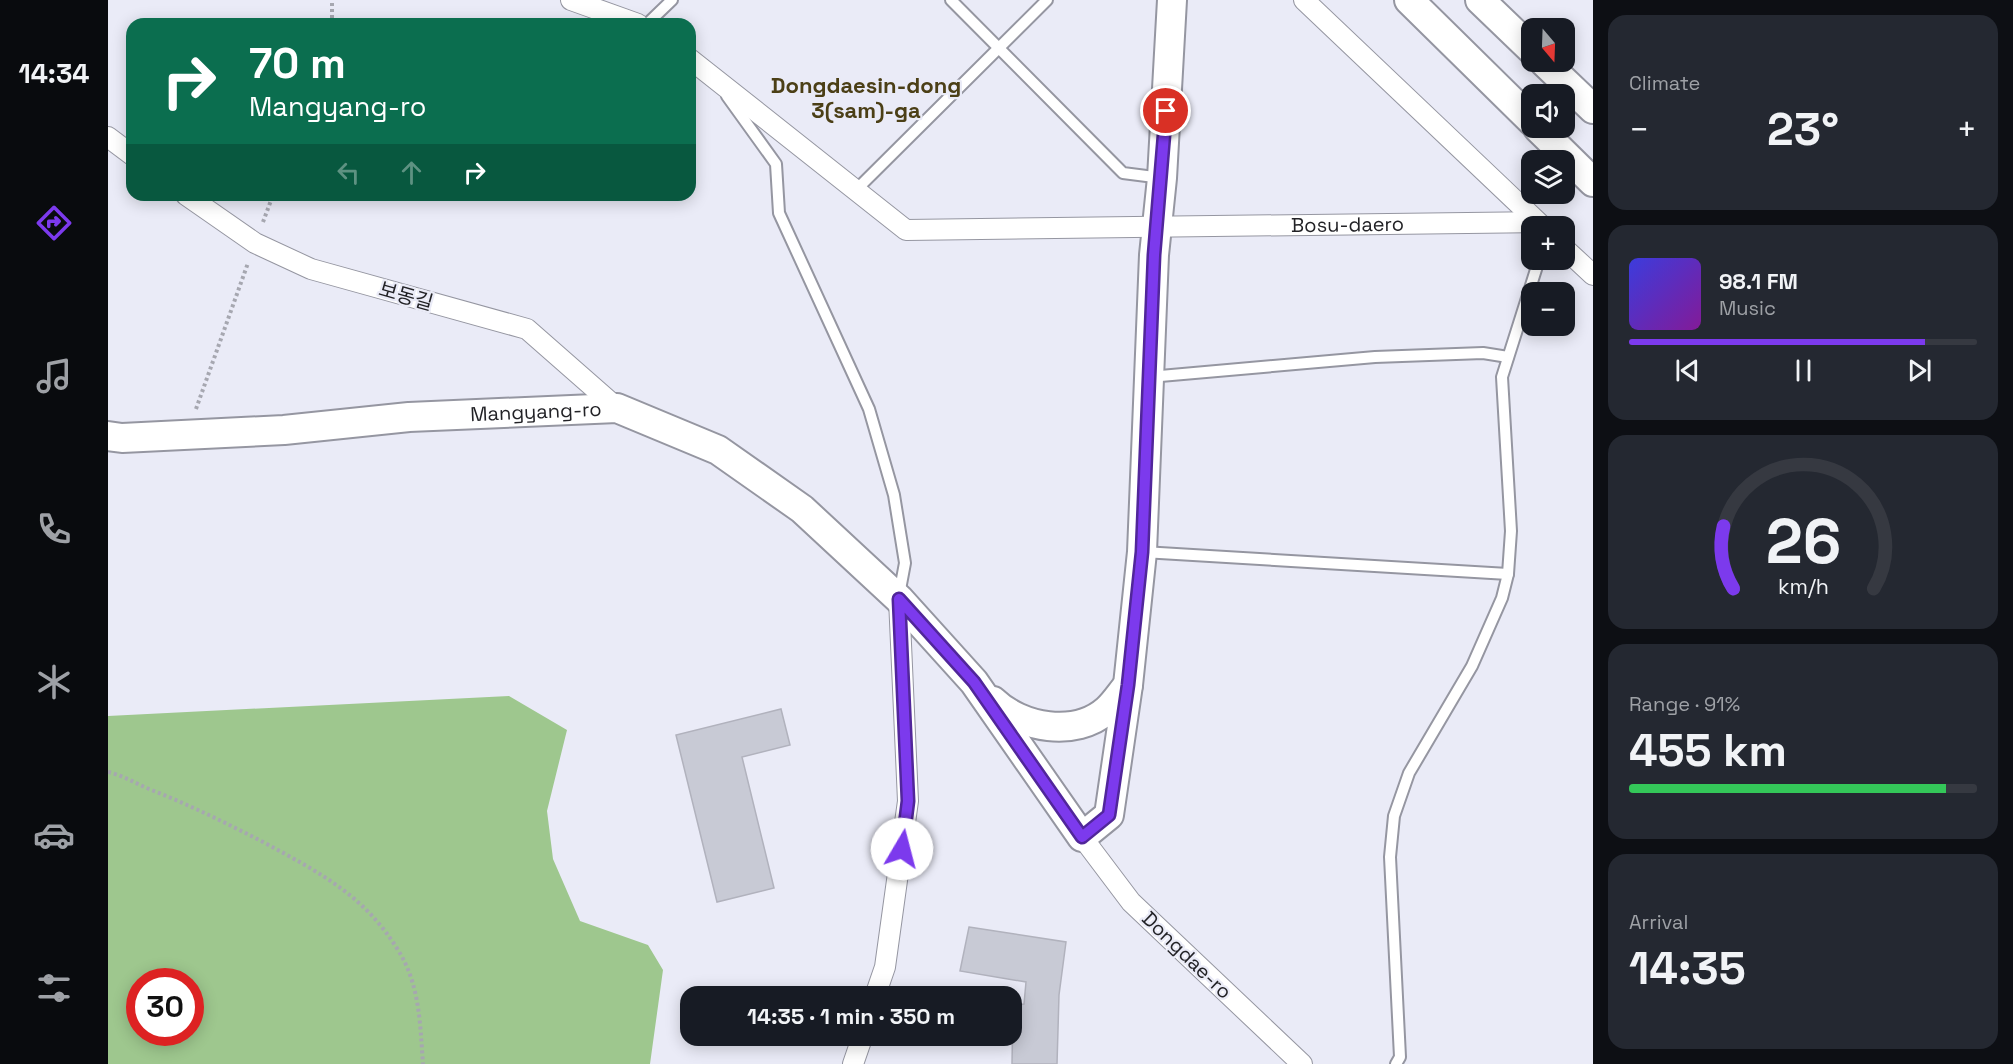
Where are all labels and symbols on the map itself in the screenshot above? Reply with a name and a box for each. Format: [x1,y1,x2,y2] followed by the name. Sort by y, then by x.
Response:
[1521,18,1575,72] north arrow
[771,71,961,124] district label: Dongdaesin-dong 3(sam)-ga
[1140,85,1191,136] pin
[1291,211,1404,238] street label: Bosu-daero
[376,276,436,316] street label: 보동길
[470,396,602,427] street label: Mangyang-ro
[870,817,934,881] position arrow
[1136,906,1238,1004] street label: Dongdae-ro
[126,968,204,1046] speed limit sign: 30

